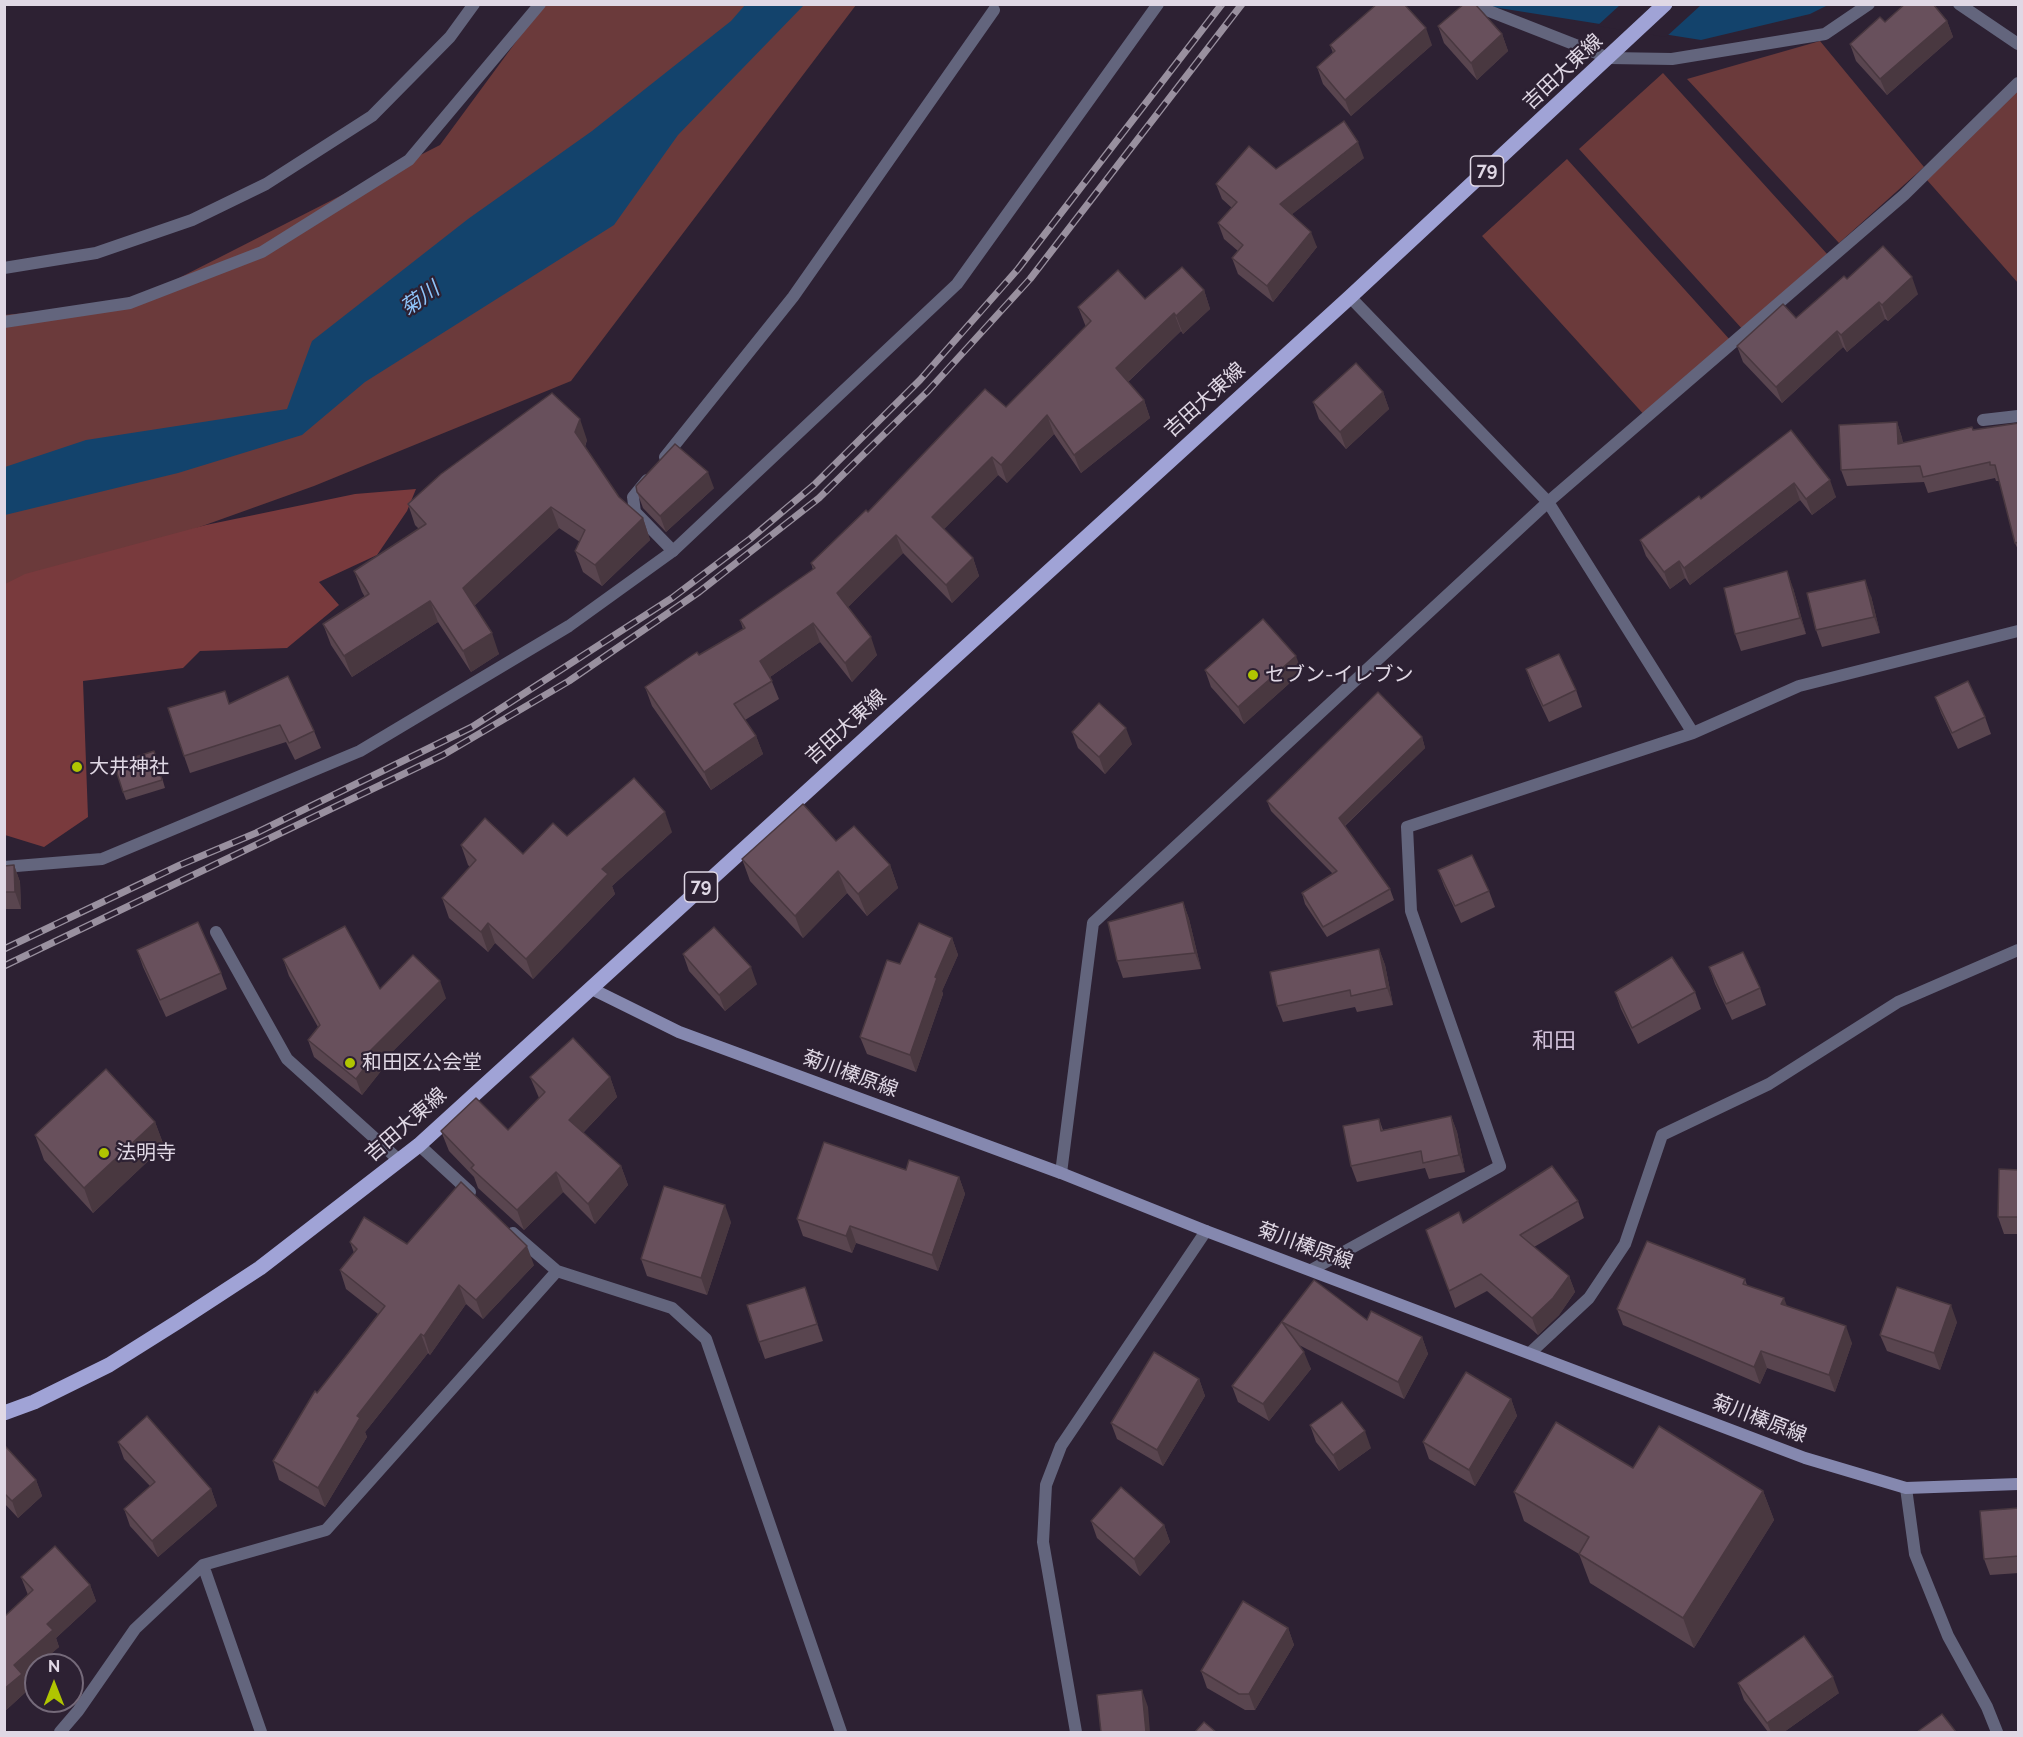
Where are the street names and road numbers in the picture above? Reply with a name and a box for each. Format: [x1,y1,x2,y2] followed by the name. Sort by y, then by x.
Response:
[1518,29,1608,115] street label: 吉田大東線
[1470,156,1504,186] road number: 79
[1160,358,1250,442] street label: 吉田大東線
[801,685,891,769] street label: 吉田大東線
[684,872,718,902] road number: 79
[799,1046,901,1102] street label: 菊川榛原線
[360,1083,452,1167] street label: 吉田大東線
[1254,1218,1356,1274] street label: 菊川榛原線
[1708,1390,1810,1448] street label: 菊川榛原線

